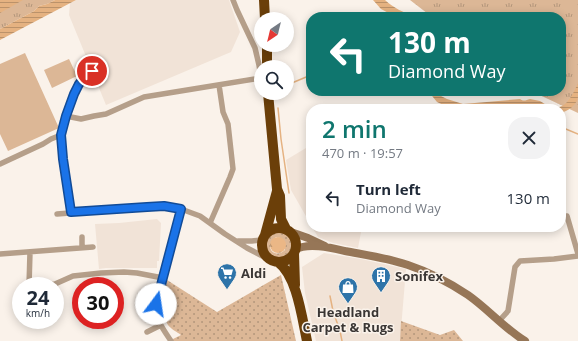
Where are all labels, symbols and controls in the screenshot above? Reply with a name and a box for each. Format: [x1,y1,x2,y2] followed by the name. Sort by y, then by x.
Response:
[254,12,294,52] north arrow
[254,12,294,100] map controls
[388,23,471,61] text: 130 m
[322,28,374,80] icon: left
[75,54,109,88] pin
[388,59,505,83] text: Diamond Way
[81,60,103,82] icon: arrive
[254,60,294,100] button: search
[322,112,387,145] text: 2 min
[508,117,550,159] button: close
[322,144,403,162] text: 470 m · 19:57
[356,179,421,199] text: Turn left
[322,187,344,209] icon: left
[506,188,550,208] text: 130 m
[356,199,441,217] text: Diamond Way
[216,262,238,290] supermarket icon: Aldi
[241,264,266,282] place label: Aldi
[370,265,392,293] building icon: Sonifex
[395,267,443,285] place label: Sonifex
[337,276,359,304] shop icon: Headland Carpet & Rugs
[72,277,124,329] speed limit sign: 30
[135,283,177,325] position arrow
[27,284,49,311] text: 24
[302,303,394,336] place label: Headland Carpet & Rugs
[26,306,50,320] text: km/h

